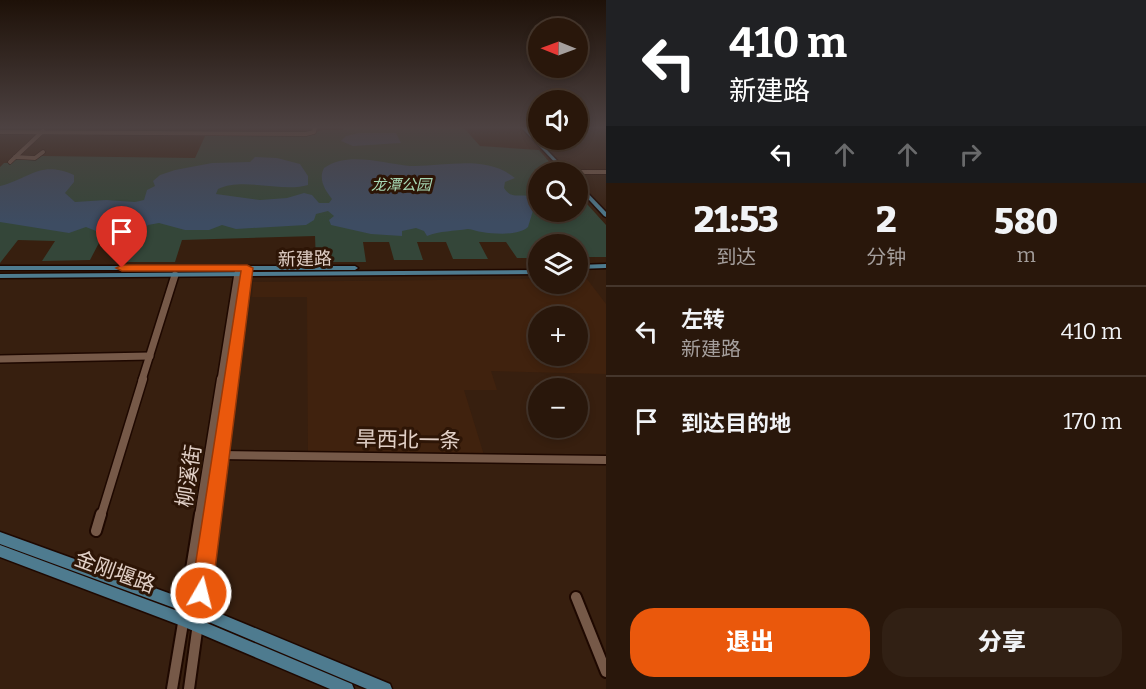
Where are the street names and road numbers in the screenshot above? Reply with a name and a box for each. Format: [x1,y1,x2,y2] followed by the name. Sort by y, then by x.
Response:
[278,248,332,270] street label: 新建路
[355,426,461,454] street label: 旱西北一条
[171,443,207,509] street label: 柳溪街
[71,545,159,599] street label: 金刚堰路

